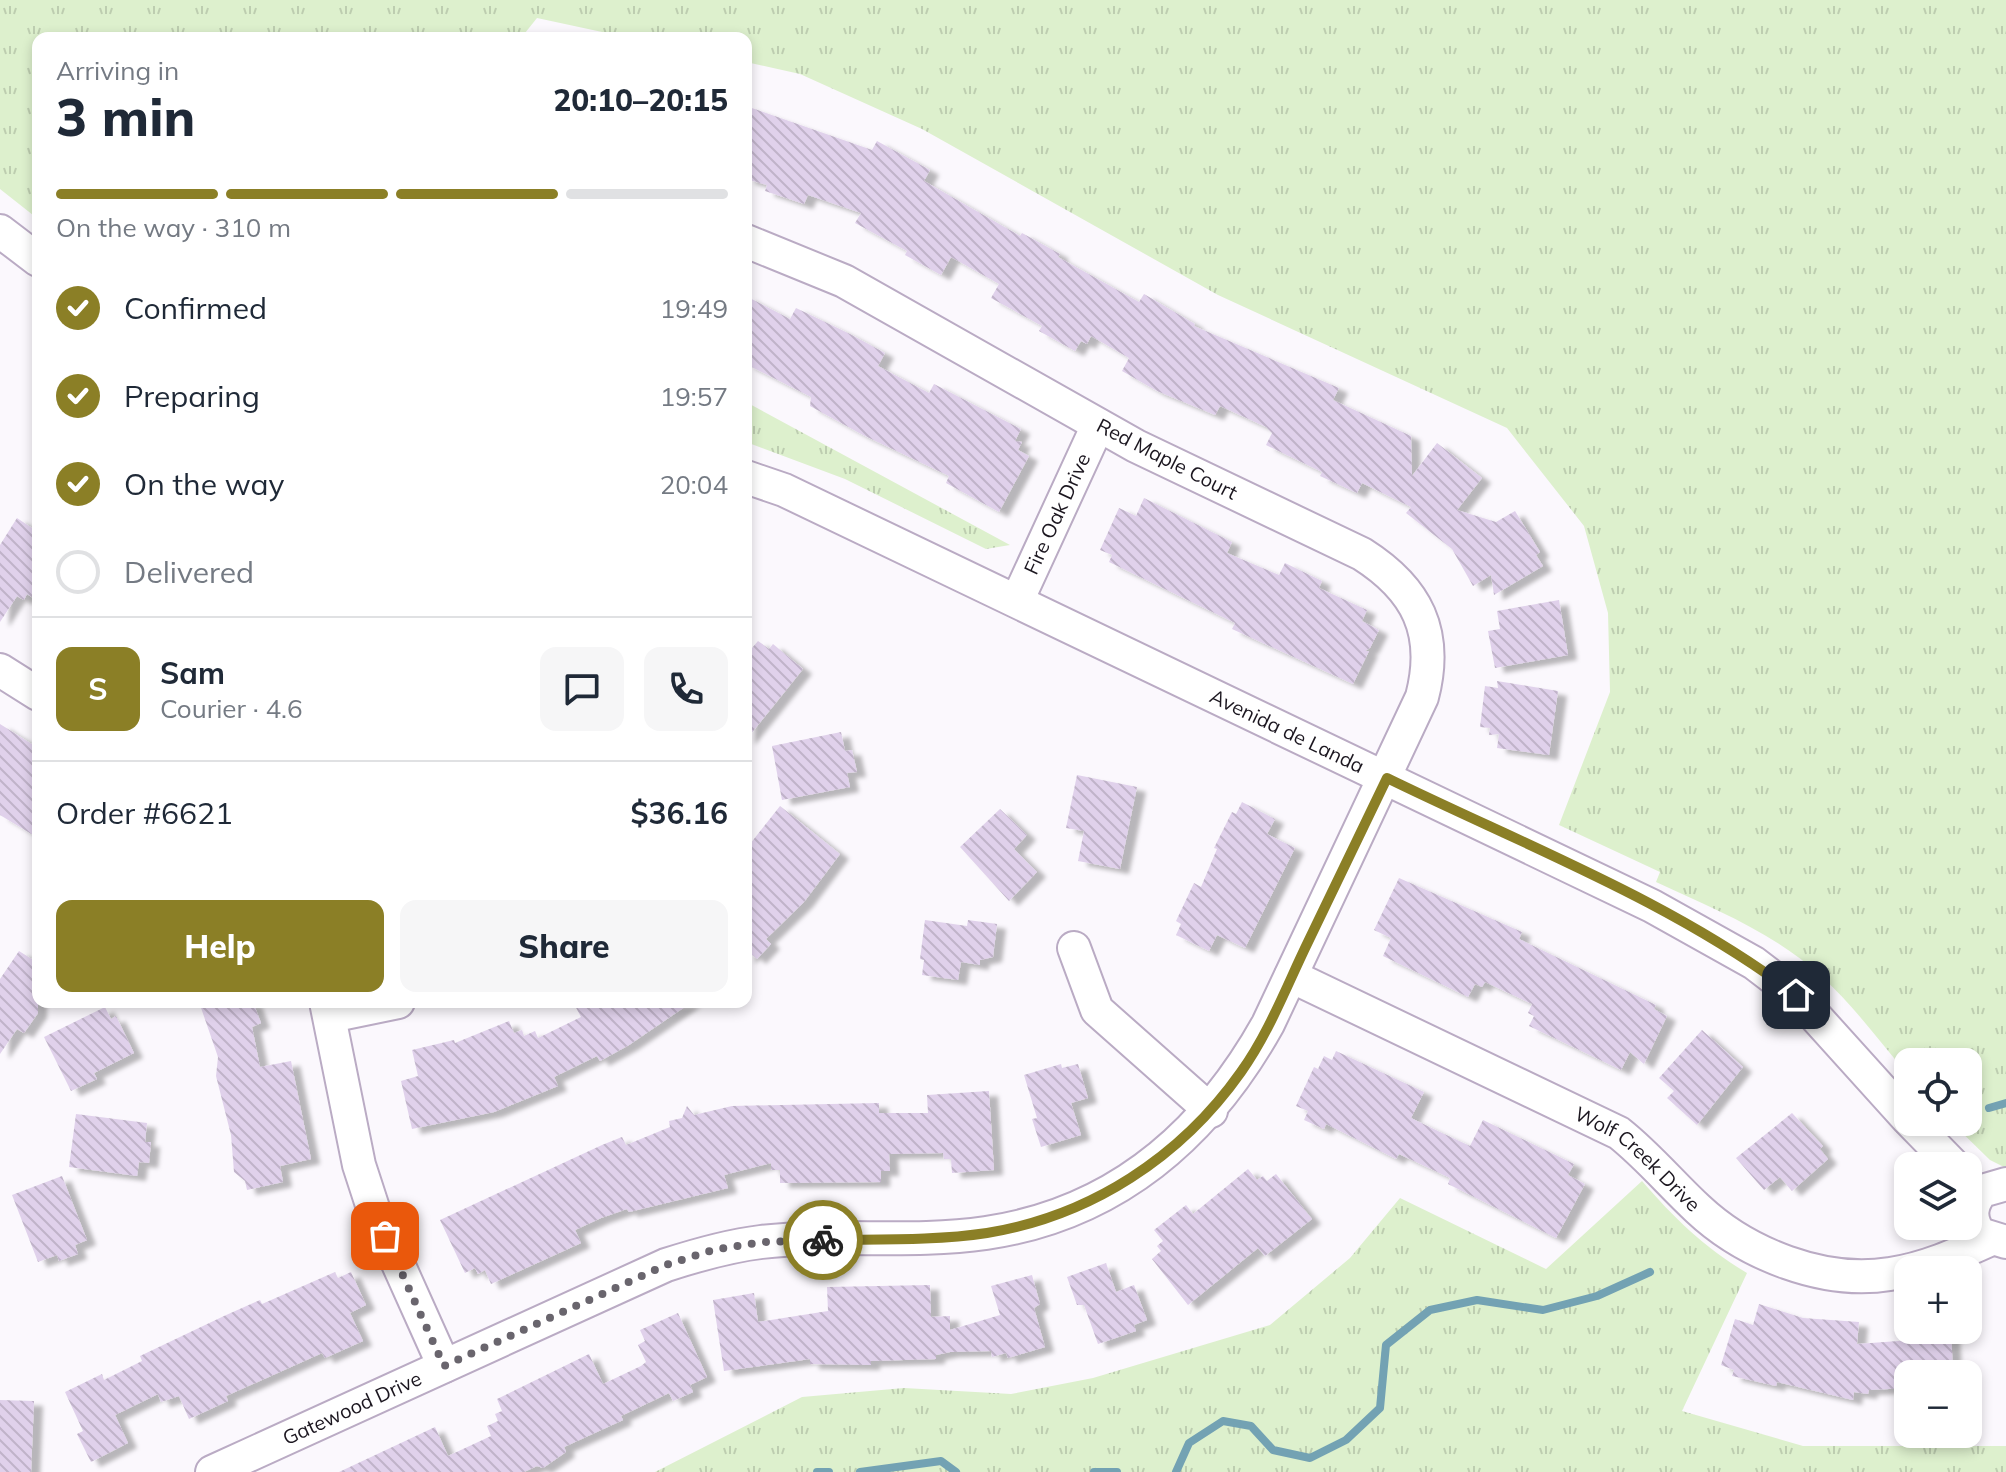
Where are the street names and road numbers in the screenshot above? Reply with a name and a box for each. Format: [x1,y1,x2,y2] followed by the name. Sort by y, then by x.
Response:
[1093,412,1242,505] street label: Red Maple Court
[1018,449,1095,578] street label: Fire Oak Drive
[1206,683,1368,778] street label: Avenida de Landa
[1571,1101,1706,1217] street label: Wolf Creek Drive
[279,1365,425,1450] street label: Gatewood Drive

